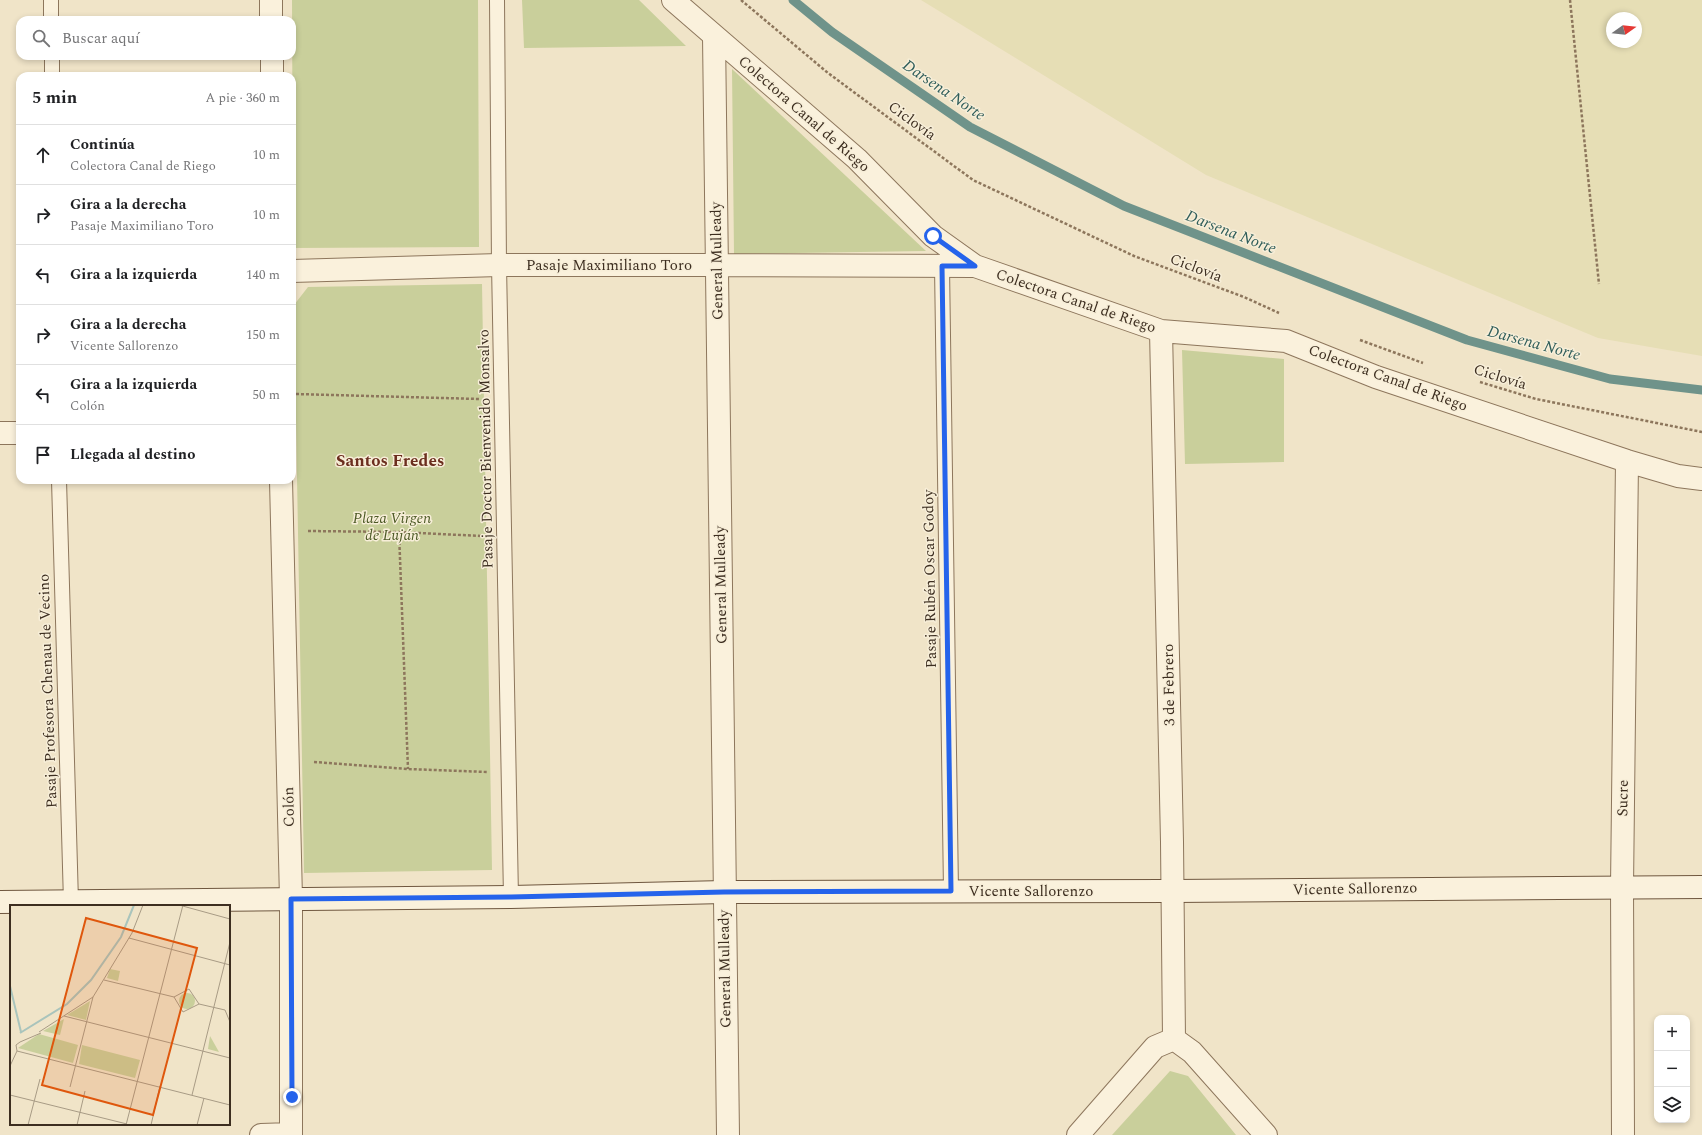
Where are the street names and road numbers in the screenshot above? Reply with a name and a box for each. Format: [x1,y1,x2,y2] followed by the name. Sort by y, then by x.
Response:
[733,50,875,178] street label: Colectora Canal de Riego
[883,96,941,147] street label: Ciclovía
[704,201,730,320] street label: General Mulleady
[1166,247,1226,289] street label: Ciclovía
[526,254,692,277] street label: Pasaje Maximiliano Toro
[993,263,1159,339] street label: Colectora Canal de Riego
[472,329,500,569] street label: Pasaje Doctor Bienvenido Monsalvo
[1305,338,1471,418] street label: Colectora Canal de Riego
[1471,358,1530,396] street label: Ciclovía
[917,489,943,669] street label: Pasaje Rubén Oscar Godoy
[708,525,734,644] street label: General Mulleady
[32,573,64,809] street label: Pasaje Profesora Chenau de Vecino
[1157,644,1181,726] street label: 3 de Febrero
[1611,779,1635,817] street label: Sucre
[277,786,301,827] street label: Colón
[1292,876,1418,902] street label: Vicente Sallorenzo
[969,880,1093,903] street label: Vicente Sallorenzo
[712,909,738,1028] street label: General Mulleady

